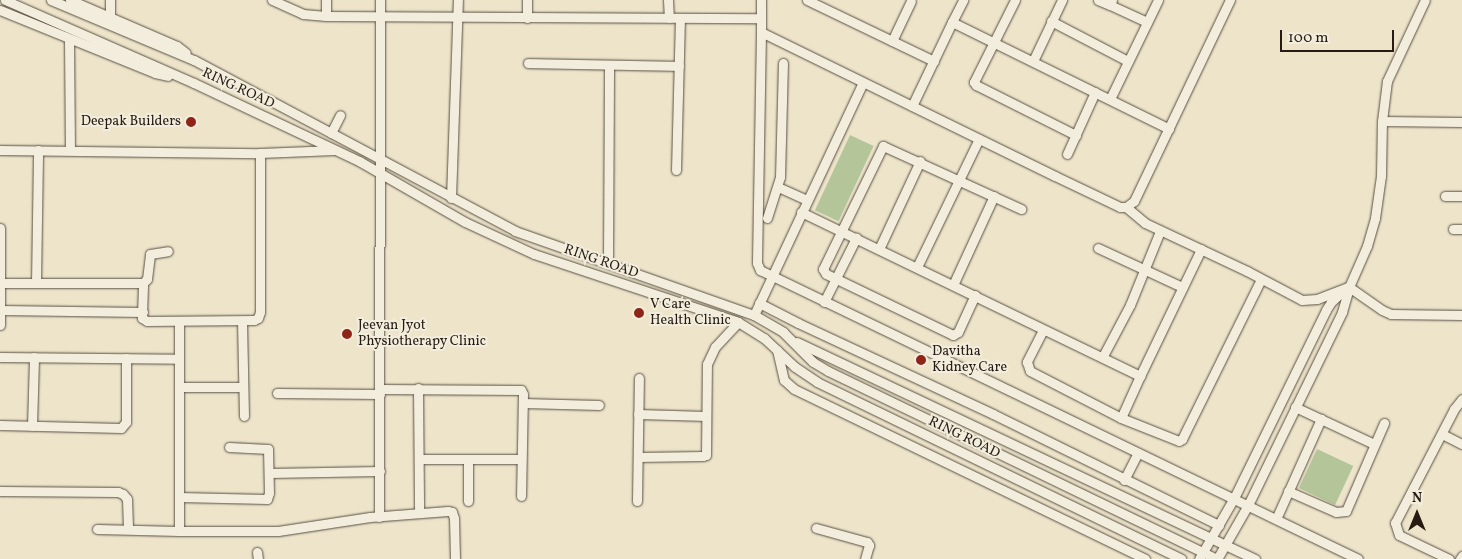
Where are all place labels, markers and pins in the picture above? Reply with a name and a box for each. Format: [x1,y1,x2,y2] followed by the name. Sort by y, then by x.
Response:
[81,114,181,130] place label: Deepak Builders
[185,116,197,128] marker: Deepak Builders
[650,297,731,330] place label: V Care Health Clinic
[632,306,646,320] marker: V Care Health Clinic
[358,318,487,351] place label: Jeevan Jyot Physiotherapy Clinic
[340,327,354,341] marker: Jeevan Jyot Physiotherapy Clinic
[932,344,1007,377] place label: Davitha Kidney Care
[914,353,928,367] marker: Davitha Kidney Care

